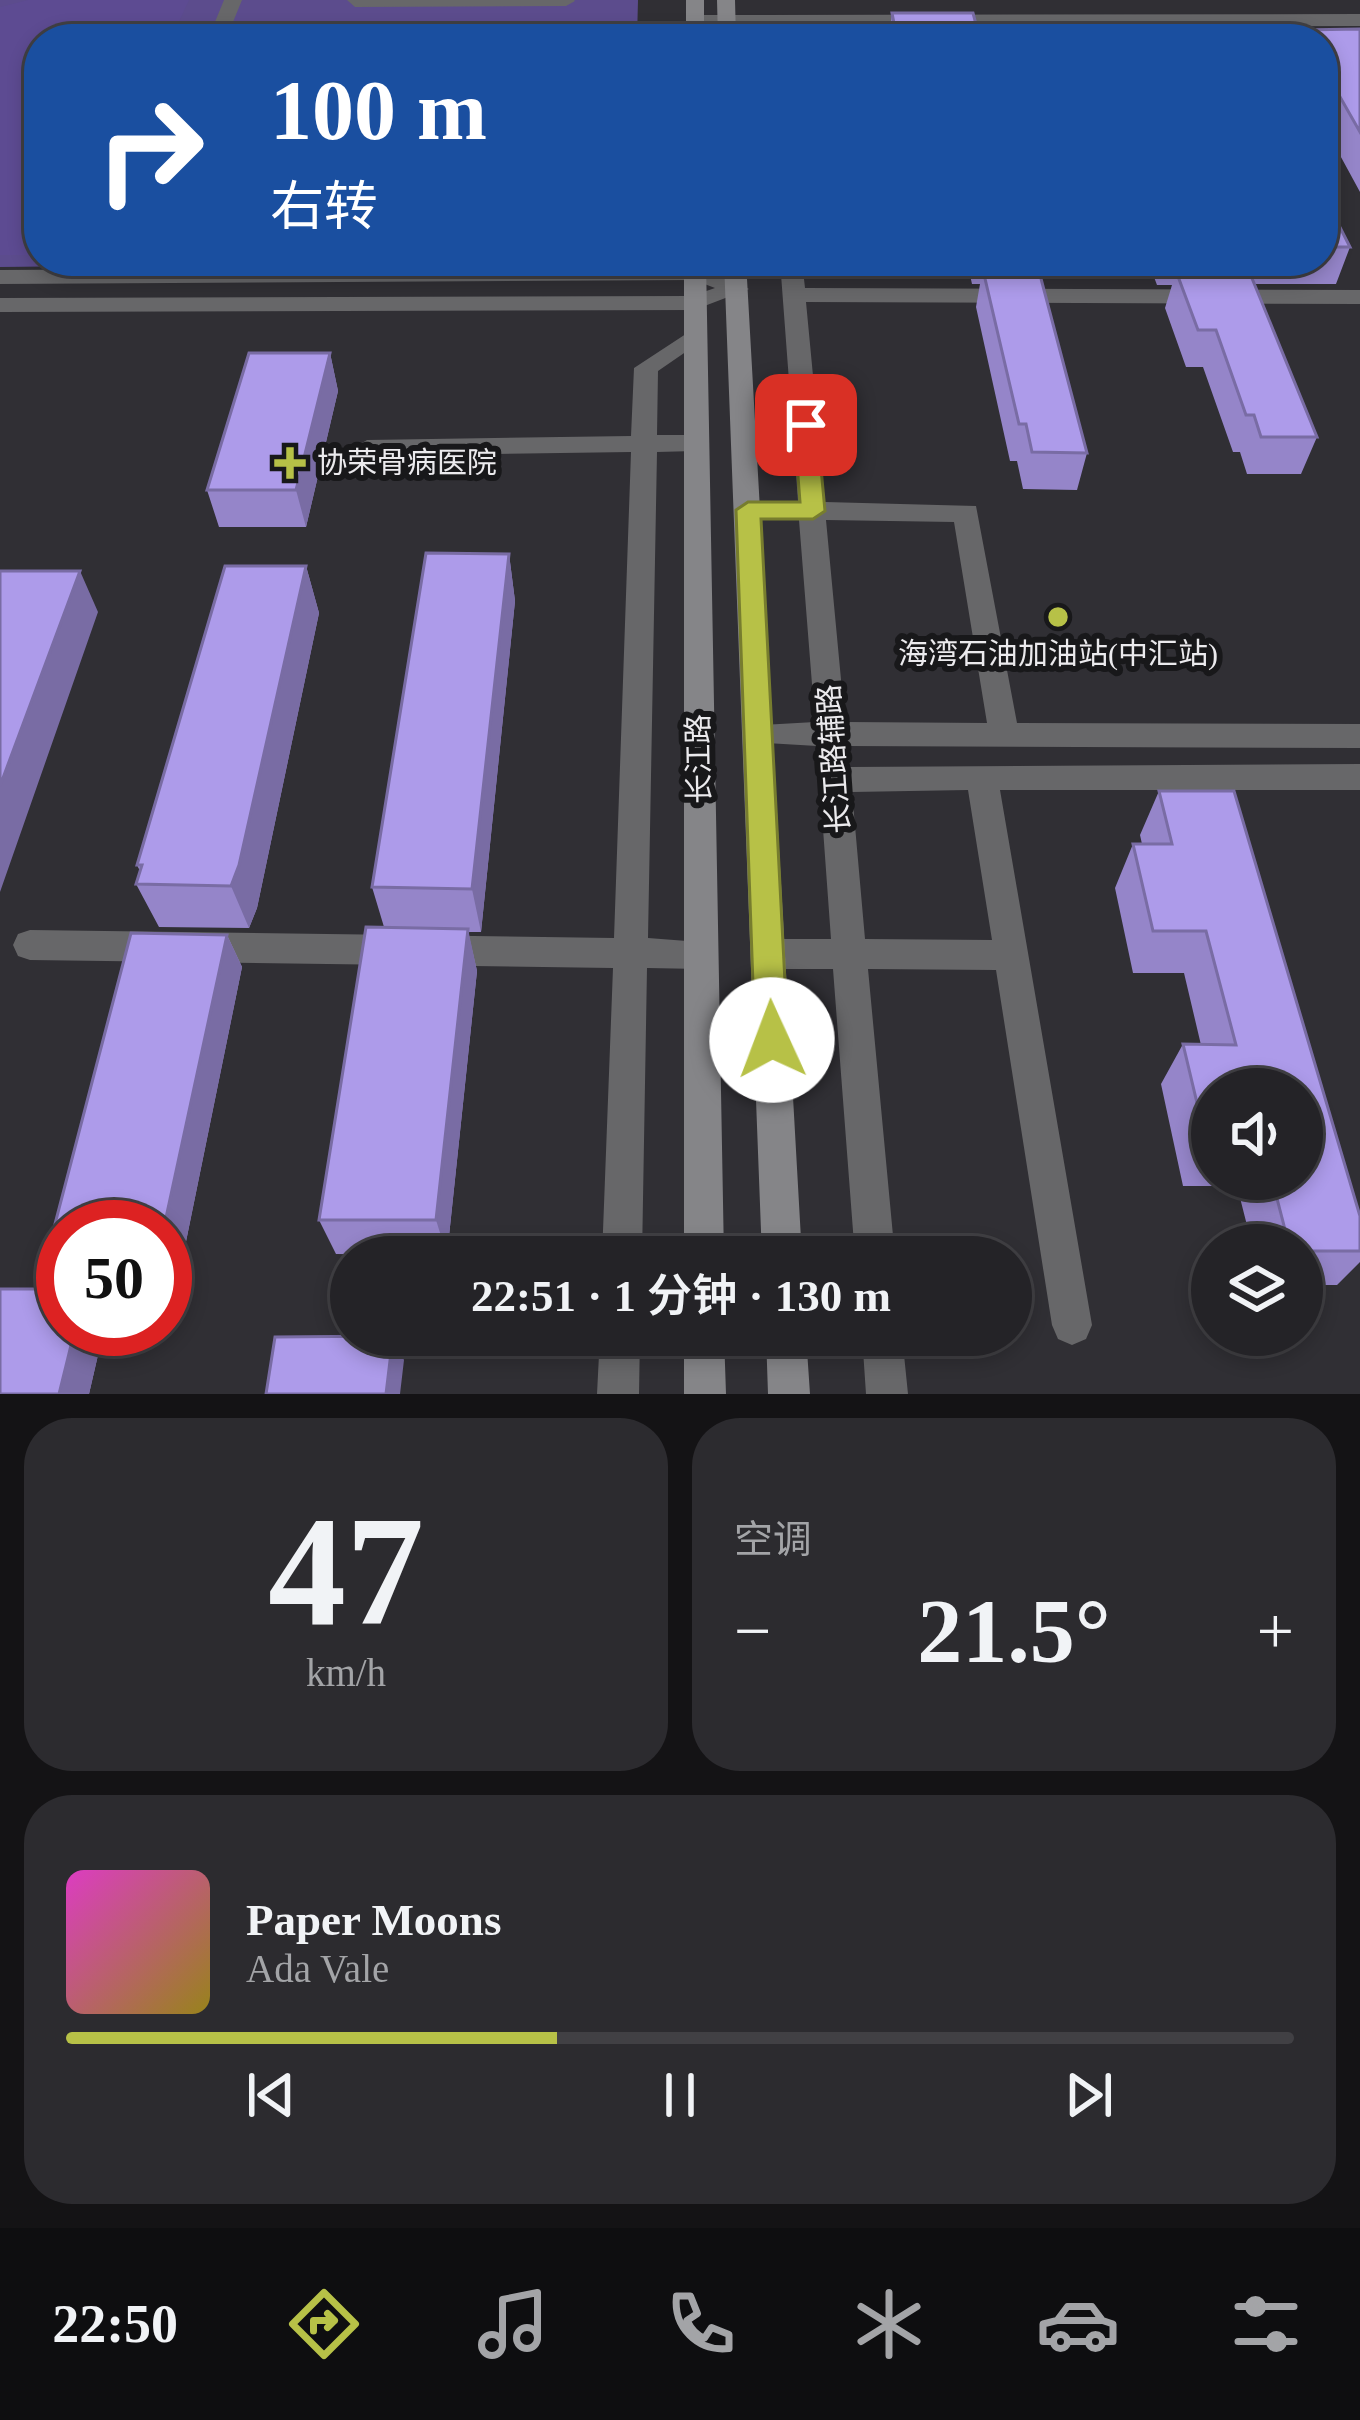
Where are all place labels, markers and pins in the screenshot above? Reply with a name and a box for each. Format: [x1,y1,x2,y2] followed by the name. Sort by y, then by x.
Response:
[755,374,857,476] pin
[317,446,497,479] place label: 协荣骨病医院
[274,447,306,479] marker: 协荣骨病医院
[1045,604,1071,630] marker: 海湾石油加油站(中汇站)
[898,637,1218,671] place label: 海湾石油加油站(中汇站)

